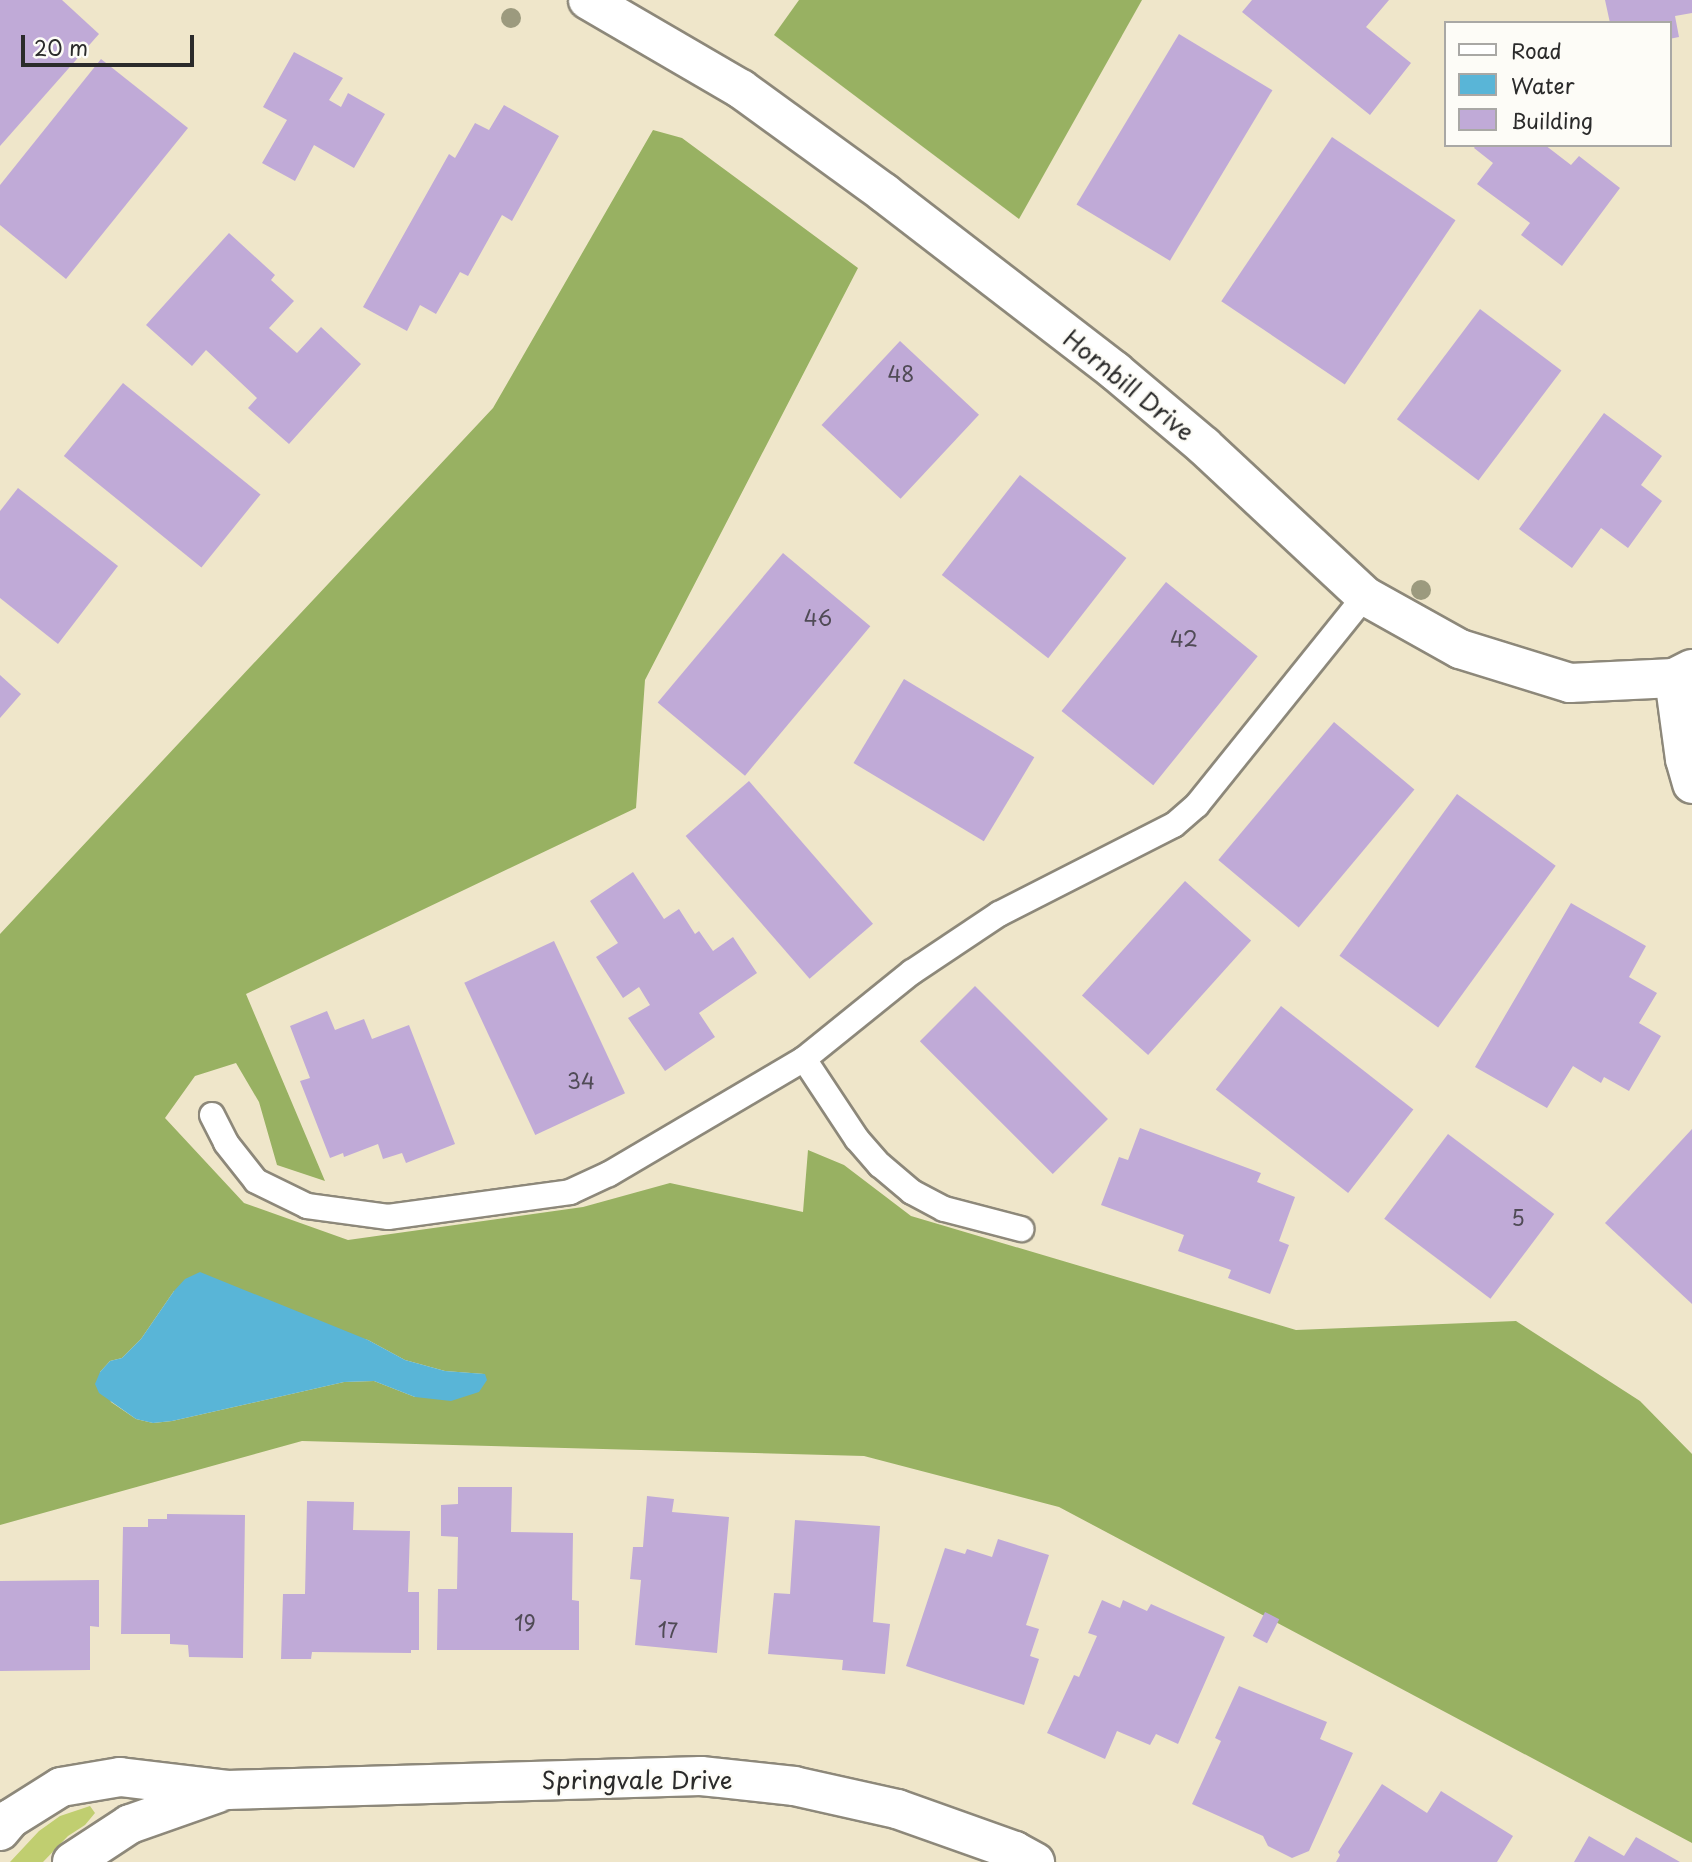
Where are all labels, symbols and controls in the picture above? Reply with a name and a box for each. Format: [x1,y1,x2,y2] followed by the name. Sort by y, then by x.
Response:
[24,21,198,65] scale bar
[1444,21,1671,147] legend
[34,31,88,63] text: 20 m
[1511,34,1562,66] text: Road
[1511,69,1574,101] text: Water
[1511,104,1593,136] text: Building
[1058,323,1200,447] street label: Hornbill Drive
[888,360,914,386] house number: 48
[804,604,832,630] house number: 46
[1170,625,1198,651] house number: 42
[567,1067,595,1093] house number: 34
[1511,1204,1525,1230] house number: 5
[514,1609,536,1635] house number: 19
[658,1616,678,1642] house number: 17
[541,1766,733,1794] street label: Springvale Drive

